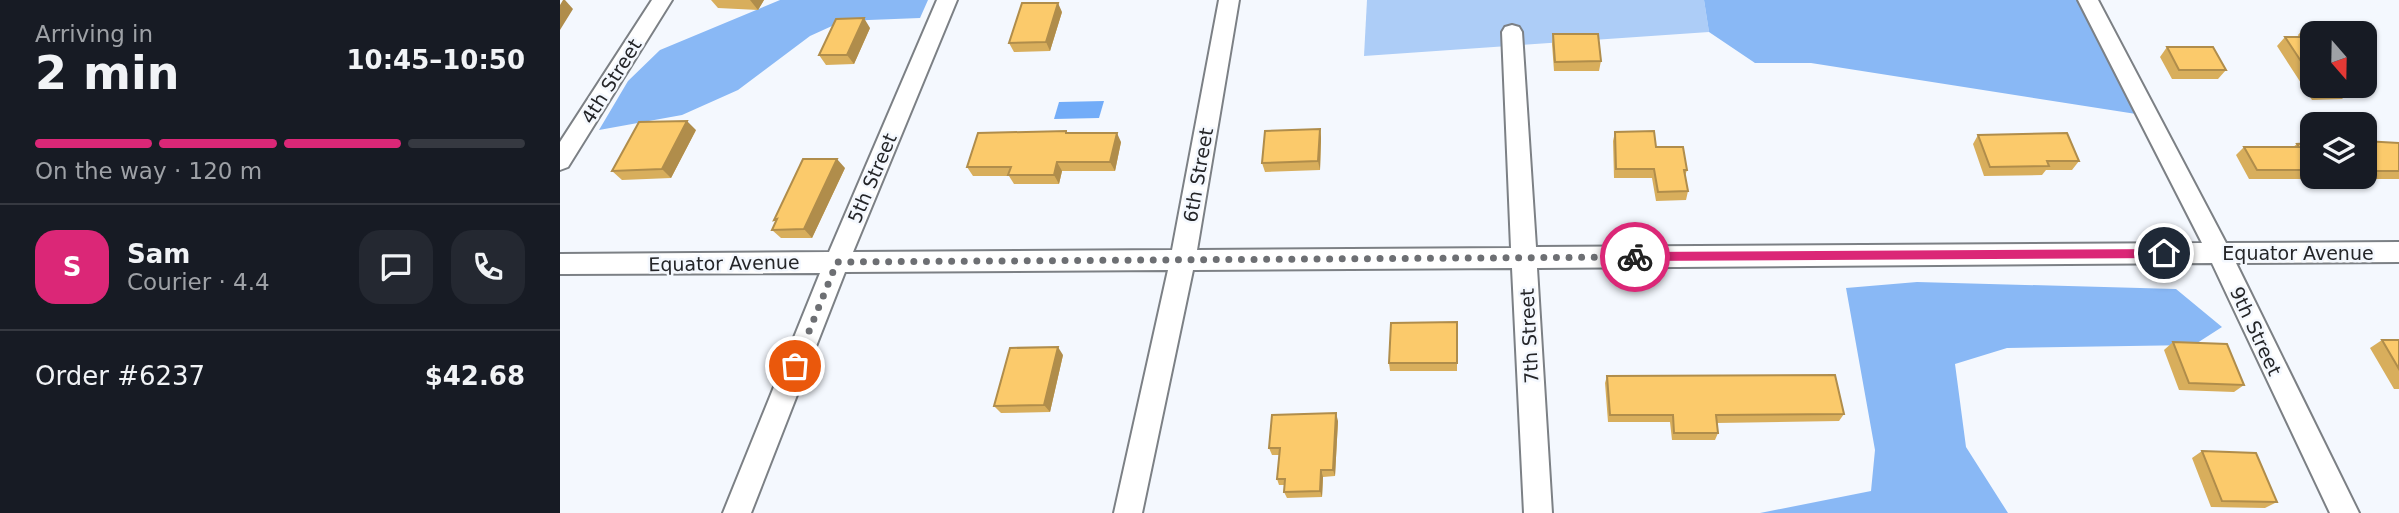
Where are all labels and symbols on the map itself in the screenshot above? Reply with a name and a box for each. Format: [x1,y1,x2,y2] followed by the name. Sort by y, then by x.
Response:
[2300,21,2376,98] north arrow
[576,35,646,127] street label: 4th Street
[1179,126,1217,224] street label: 6th Street
[843,130,901,226] street label: 5th Street
[1600,222,1670,292] courier
[2134,223,2194,283] pin
[2222,242,2374,264] street label: Equator Avenue
[648,251,800,275] street label: Equator Avenue
[2226,283,2286,379] street label: 9th Street
[1516,288,1542,384] street label: 7th Street
[765,336,825,396] pin

